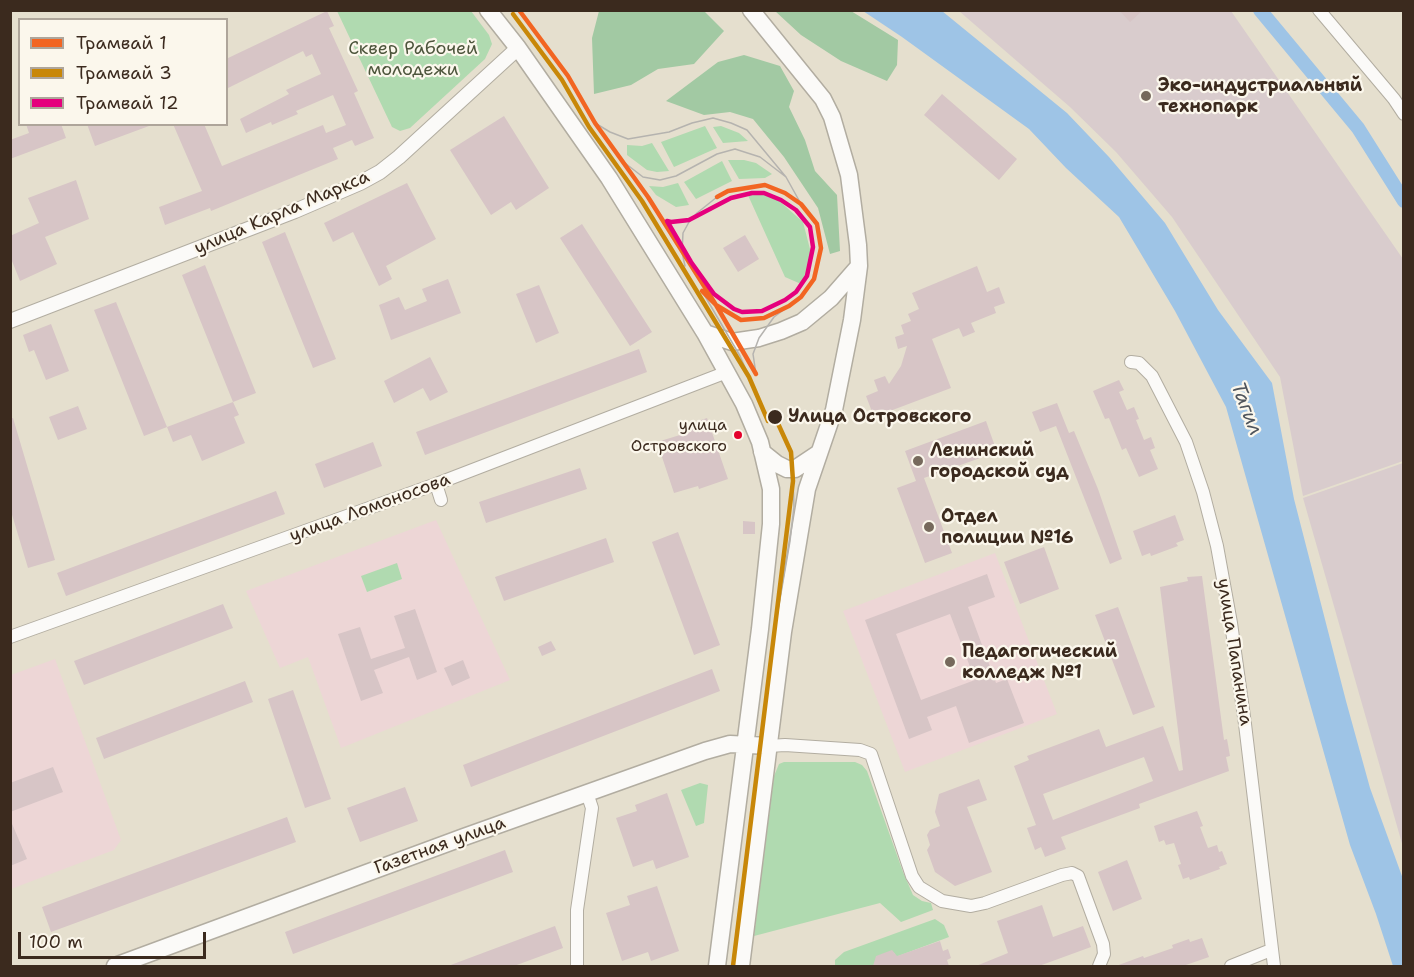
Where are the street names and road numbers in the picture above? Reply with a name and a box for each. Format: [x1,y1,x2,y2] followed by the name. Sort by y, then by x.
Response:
[191,166,373,260] street label: улица Карла Маркса
[287,469,453,547] street label: улица Ломоносова
[1212,577,1256,727] street label: улица Папанина
[372,812,508,880] street label: Газетная улица

